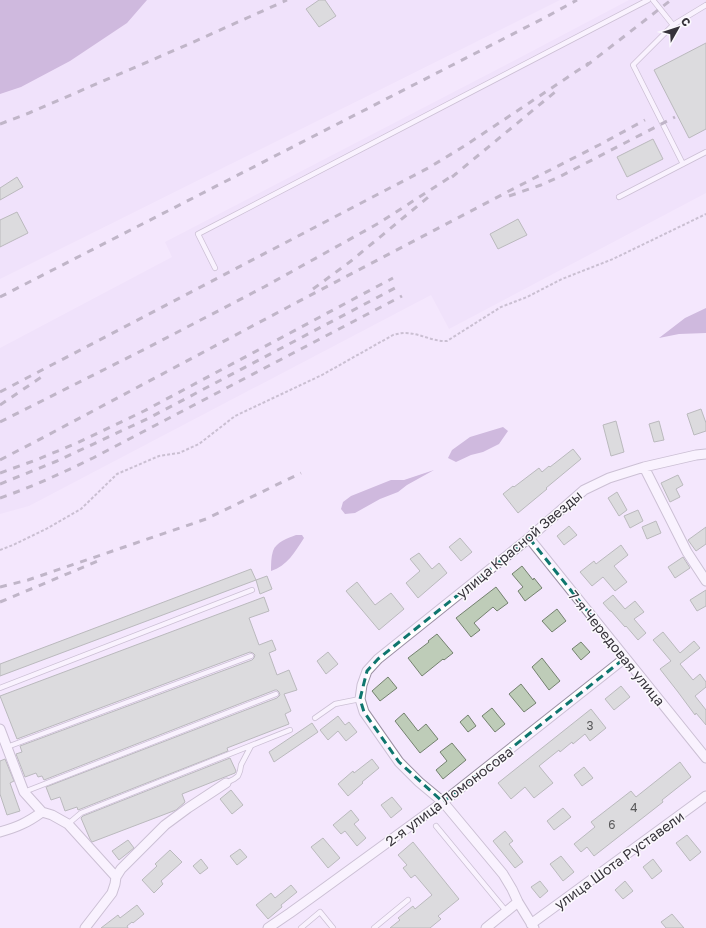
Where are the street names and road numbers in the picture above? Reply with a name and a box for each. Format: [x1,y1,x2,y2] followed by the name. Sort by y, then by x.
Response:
[453,487,585,601] street label: улица Красной Звезды
[565,587,669,709] street label: 7-я Чередовая улица
[382,743,516,849] street label: 2-я улица Ломоносова
[551,807,687,913] street label: улица Шота Руставели

